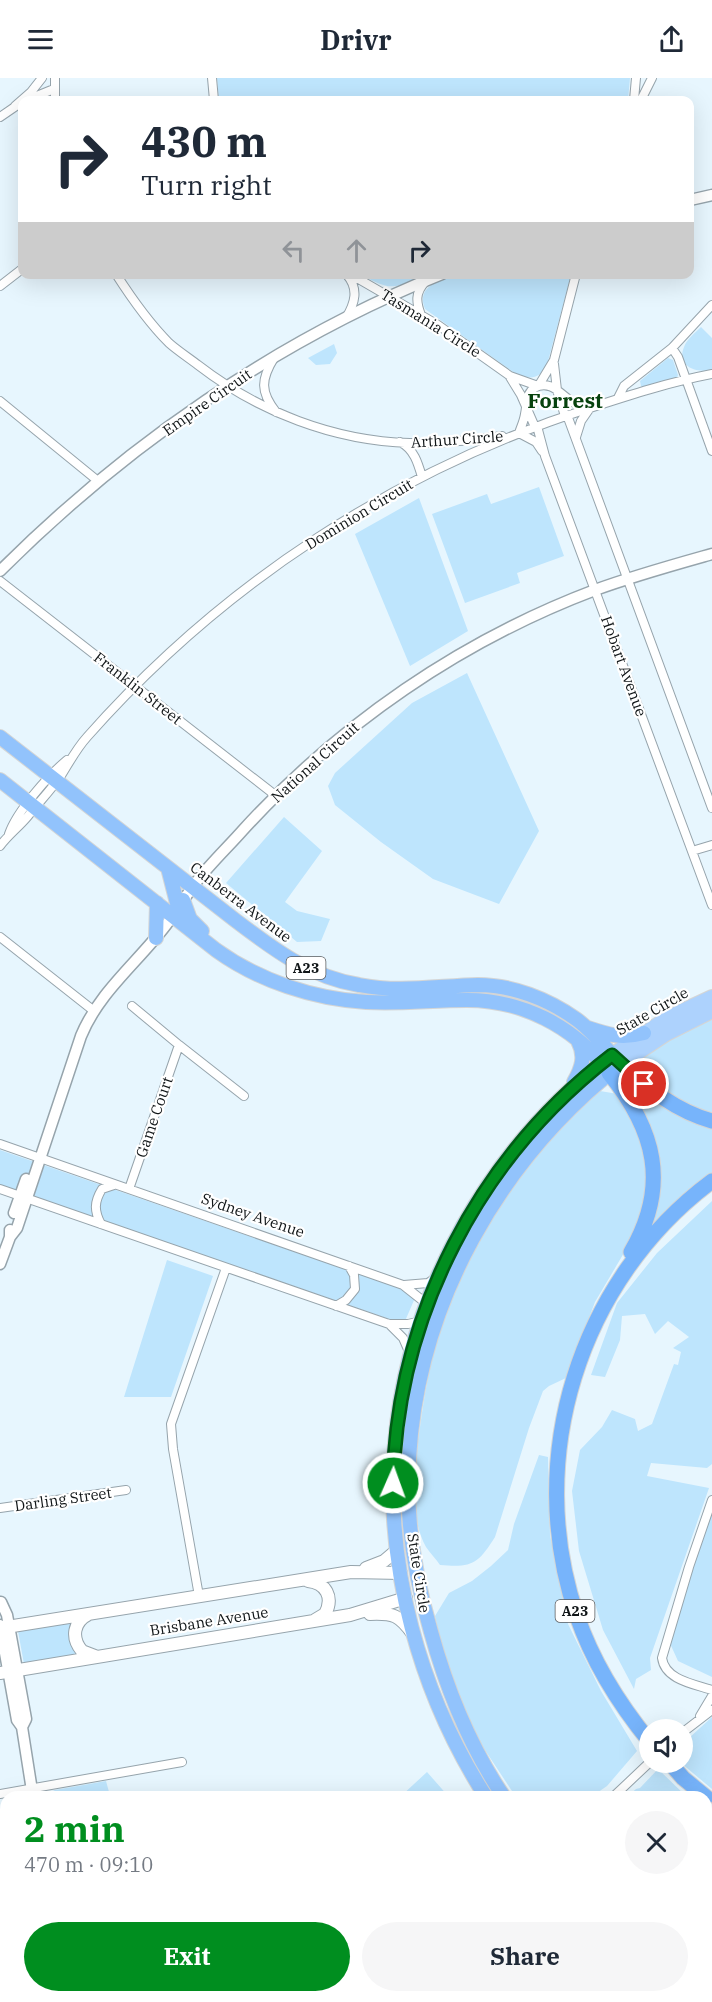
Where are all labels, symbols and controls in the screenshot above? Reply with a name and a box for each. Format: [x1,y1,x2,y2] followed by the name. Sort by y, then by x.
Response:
[320,22,392,57] text: Drivr
[24,23,57,56] icon: menu
[655,23,688,56] icon: share
[141,114,267,169] text: 430 m
[42,120,120,198] icon: right
[141,167,272,202] text: Turn right
[277,234,310,267] icon: left
[340,234,373,267] icon: ahead
[403,234,436,267] icon: right
[377,285,485,361] street label: Tasmania Circle
[159,364,255,440] street label: Empire Circuit
[527,386,603,414] district label: Forrest
[410,426,504,452] street label: Arthur Circle
[302,474,416,554] street label: Dominion Circuit
[597,613,651,719] street label: Hobart Avenue
[90,648,186,728] street label: Franklin Street
[267,717,363,807] street label: National Circuit
[186,858,296,946] street label: Canberra Avenue
[286,957,326,979] road number: A23
[612,983,692,1039] street label: State Circle
[618,1058,669,1109] pin
[627,1067,660,1100] icon: arrive
[131,1074,177,1160] street label: Game Court
[199,1189,307,1241] street label: Sydney Avenue
[361,1451,425,1515] position arrow
[13,1483,113,1515] street label: Darling Street
[403,1532,435,1614] street label: State Circle
[556,1600,594,1622] road number: A23
[148,1602,270,1640] street label: Brisbane Avenue
[639,1719,693,1773] map controls
[639,1719,693,1773] button: sound
[24,1805,125,1852] text: 2 min
[625,1811,688,1874] button: close
[24,1851,153,1878] text: 470 m · 09:10
[24,1922,350,1991] button: Exit
[362,1922,688,1991] button: Share

